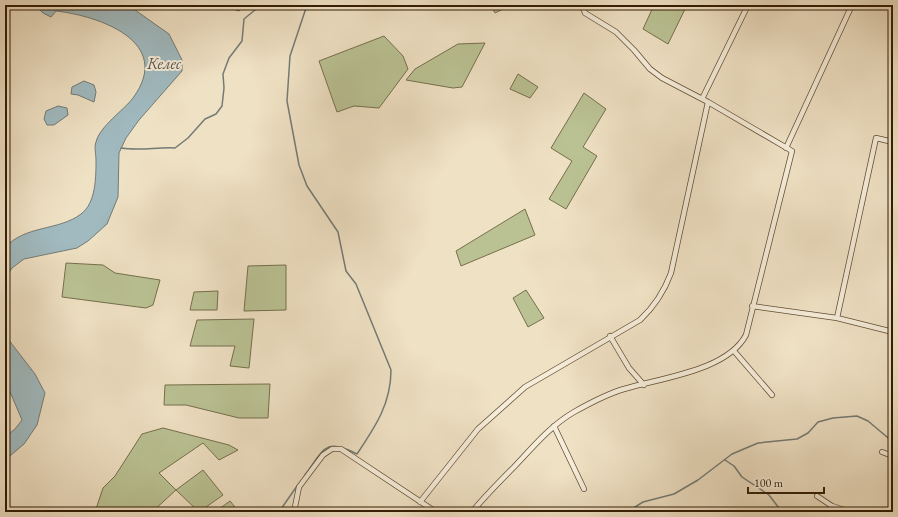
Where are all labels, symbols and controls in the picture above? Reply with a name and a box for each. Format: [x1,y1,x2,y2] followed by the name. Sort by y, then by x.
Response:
[146,53,182,74] water label: Келес
[748,469,824,495] scale bar
[754,475,784,491] text: 100 m

